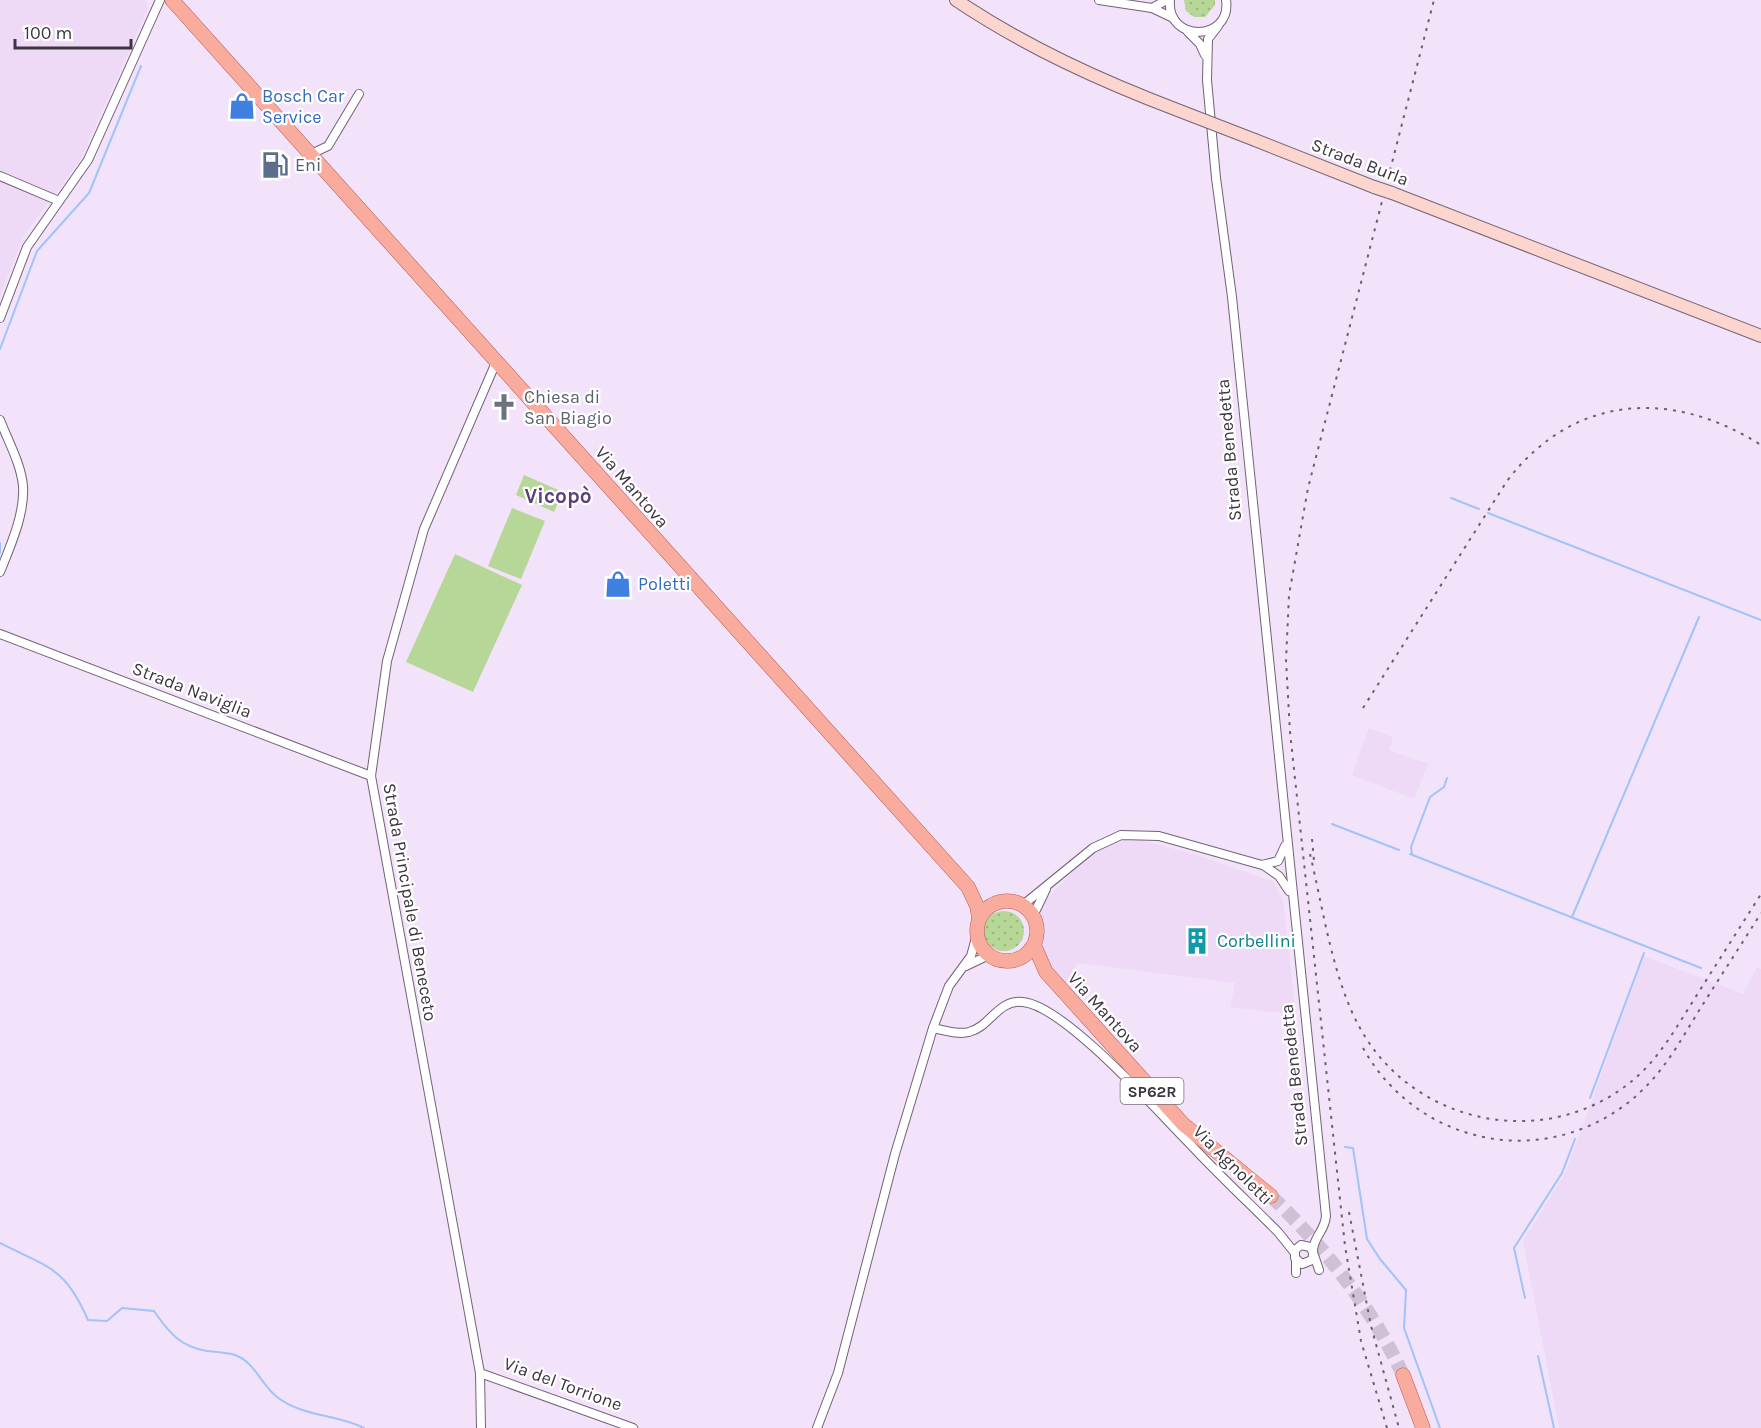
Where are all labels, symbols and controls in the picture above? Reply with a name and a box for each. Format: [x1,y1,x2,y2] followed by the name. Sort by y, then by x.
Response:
[15,12,130,50] scale bar
[24,22,72,44] text: 100 m
[262,85,345,128] place label: Bosch Car Service
[227,91,257,121] shop icon: Bosch Car Service
[1308,133,1412,191] street label: Strada Burla
[260,150,290,180] fuel station icon: Eni
[295,154,321,176] place label: Eni
[1212,378,1246,522] street label: Strada Benedetta
[524,386,612,429] place label: Chiesa di San Biagio
[489,392,519,422] church icon: Chiesa di San Biagio
[590,442,674,532] street label: Via Mantova
[524,484,592,508] district label: Vicopò
[603,569,633,599] shop icon: Poletti
[638,573,691,595] place label: Poletti
[129,657,255,723] street label: Strada Naviglia
[378,781,442,1023] street label: Strada Principale di Beneceto
[1182,926,1212,956] building icon: Corbellini
[1217,930,1296,952] place label: Corbellini
[1063,967,1147,1057] street label: Via Mantova
[1276,1003,1312,1147] street label: Strada Benedetta
[1120,1078,1184,1104] road number: SP62R
[1188,1120,1278,1210] street label: Via Agnoletti
[501,1352,625,1416] street label: Via del Torrione

